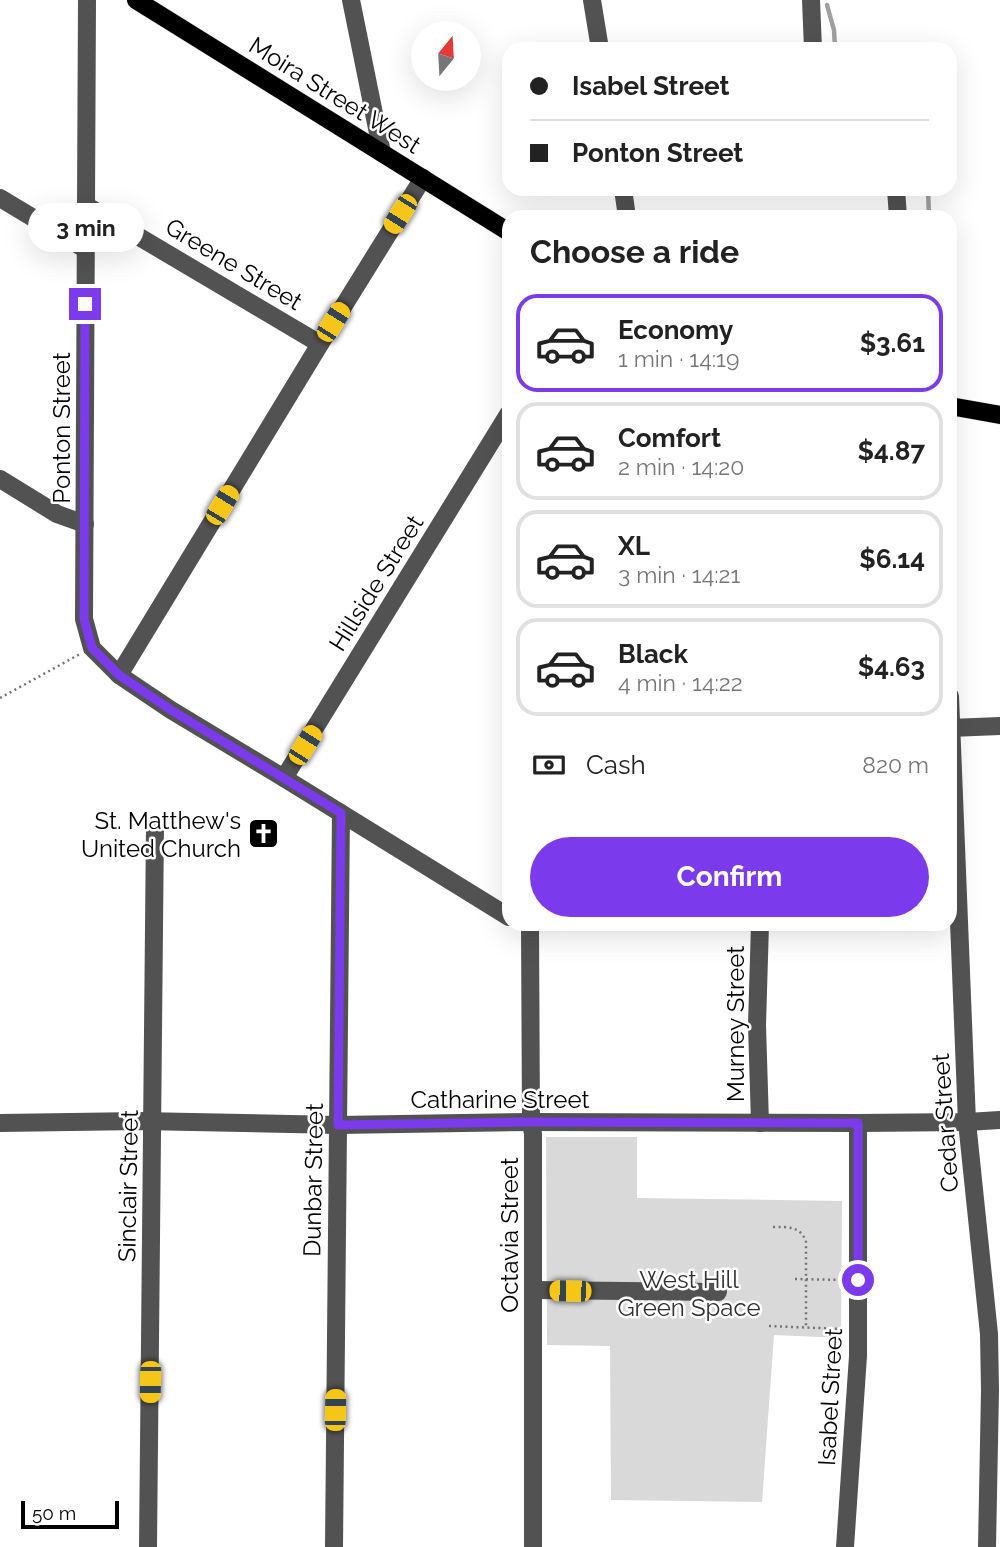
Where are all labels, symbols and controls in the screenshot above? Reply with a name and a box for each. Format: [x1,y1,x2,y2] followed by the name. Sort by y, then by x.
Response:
[411,21,481,91] north arrow
[411,21,481,91] map controls
[244,31,426,159] street label: Moira Street West
[572,71,729,101] text: Isabel Street
[572,138,743,168] text: Ponton Street
[380,191,421,237] car
[27,202,143,252] callout: 3 min
[160,212,308,316] street label: Greene Street
[56,214,116,241] text: 3 min
[530,233,739,270] text: Choose a ride
[69,288,101,320] route end
[313,299,354,345] car
[534,312,597,375] icon: car
[618,315,733,345] text: Economy
[860,328,925,358] text: $3.61
[618,345,739,372] text: 1 min · 14:19
[47,352,76,504] street label: Ponton Street
[534,420,597,483] icon: car
[618,423,721,453] text: Comfort
[858,436,925,466] text: $4.87
[618,453,744,480] text: 2 min · 14:20
[203,482,242,528] car
[323,510,429,656] street label: Hillside Street
[534,528,597,591] icon: car
[618,531,650,561] text: XL
[859,544,925,574] text: $6.14
[618,561,740,588] text: 3 min · 14:21
[534,636,597,699] icon: car
[618,639,688,669] text: Black
[858,652,925,682] text: $4.63
[618,669,743,696] text: 4 min · 14:22
[285,722,326,768] car
[530,746,568,784] icon: cash
[586,750,646,780] text: Cash
[862,751,929,778] text: 820 m
[81,806,241,863] place label: St. Matthew's United Church
[247,817,281,851] church icon: St. Matthew's United Church
[530,837,929,917] button: Confirm
[721,946,750,1102] street label: Murney Street
[926,1053,964,1193] street label: Cedar Street
[411,1085,589,1114] street label: Catharine Street
[297,1103,329,1257] street label: Dunbar Street
[112,1110,144,1262] street label: Sinclair Street
[495,1157,524,1313] street label: Octavia Street
[842,1264,874,1296] route start
[617,1265,761,1322] park label: West Hill Green Space
[549,1280,592,1302] car
[812,1327,848,1467] street label: Isabel Street
[140,1361,161,1403] car
[325,1389,346,1431] car
[21,1498,119,1530] scale bar
[32,1502,76,1524] text: 50 m

